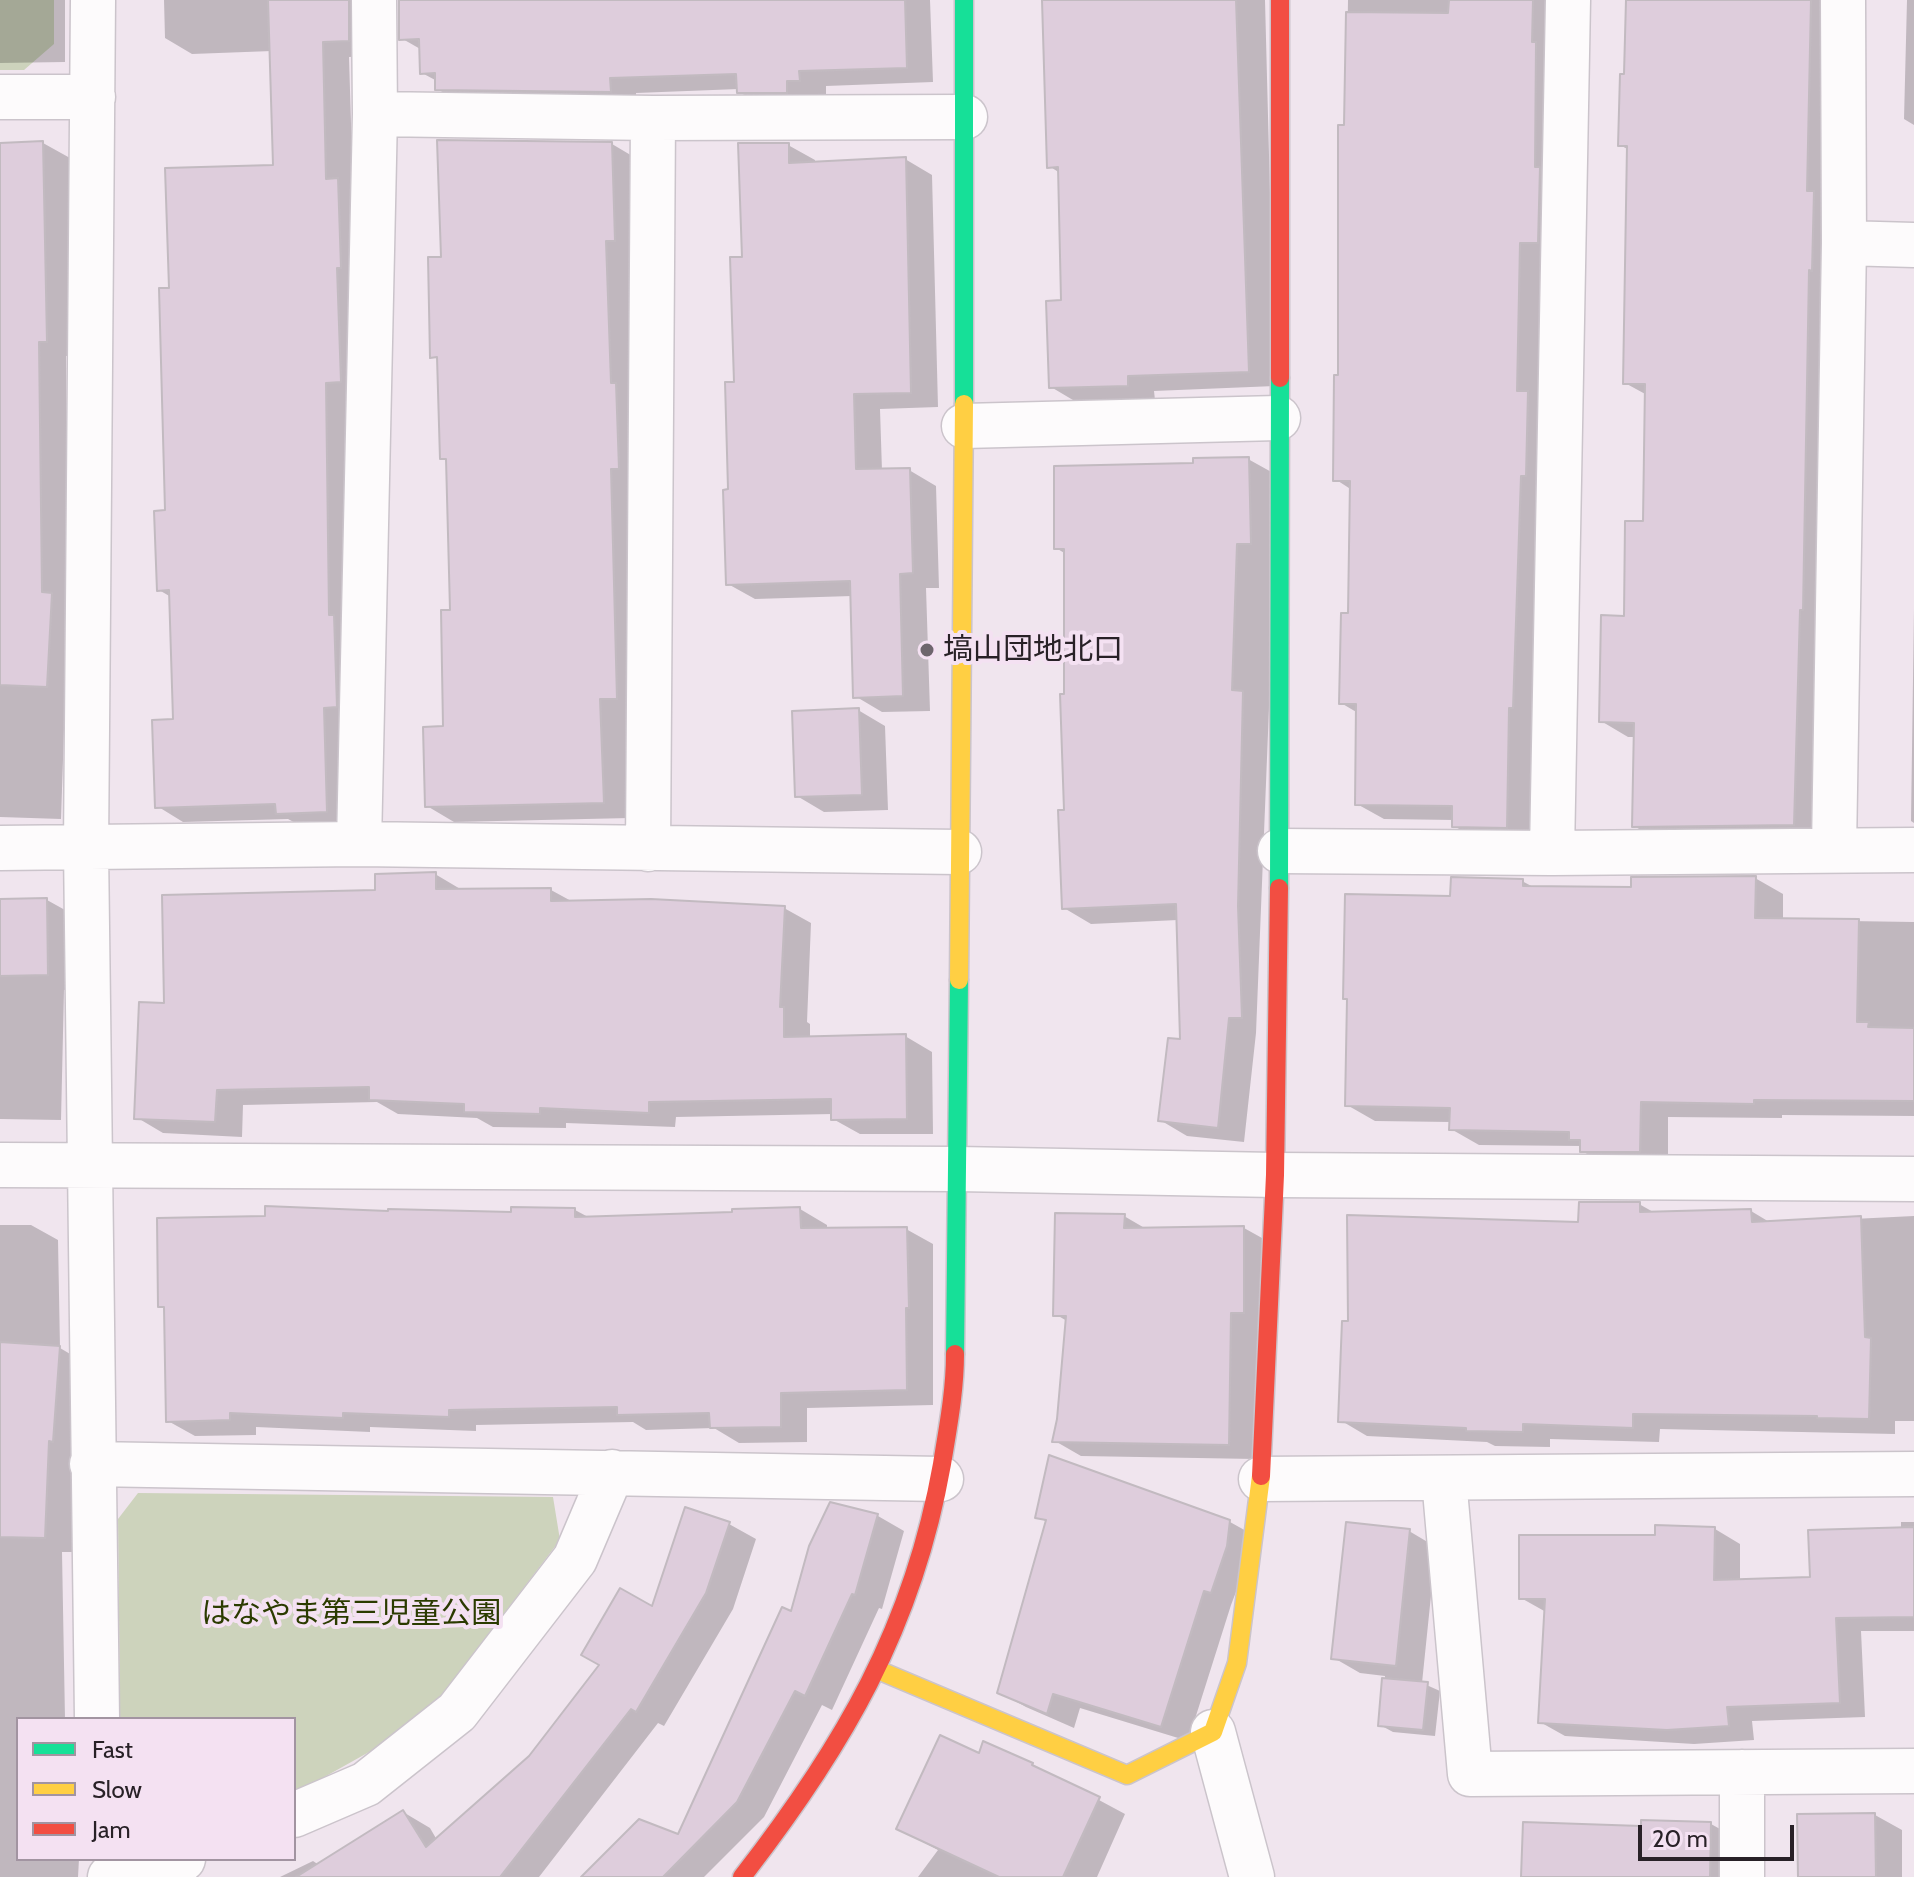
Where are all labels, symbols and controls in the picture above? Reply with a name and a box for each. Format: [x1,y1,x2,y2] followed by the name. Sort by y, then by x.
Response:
[943,632,1123,668] place label: 塙山団地北口
[918,641,936,659] marker: 塙山団地北口
[201,1596,501,1632] park label: はなやま第三児童公園
[16,1717,296,1861] legend
[92,1735,133,1764] text: Fast
[92,1775,142,1804] text: Slow
[1642,1809,1798,1859] scale bar
[92,1815,130,1844] text: Jam
[1652,1824,1708,1853] text: 20 m

